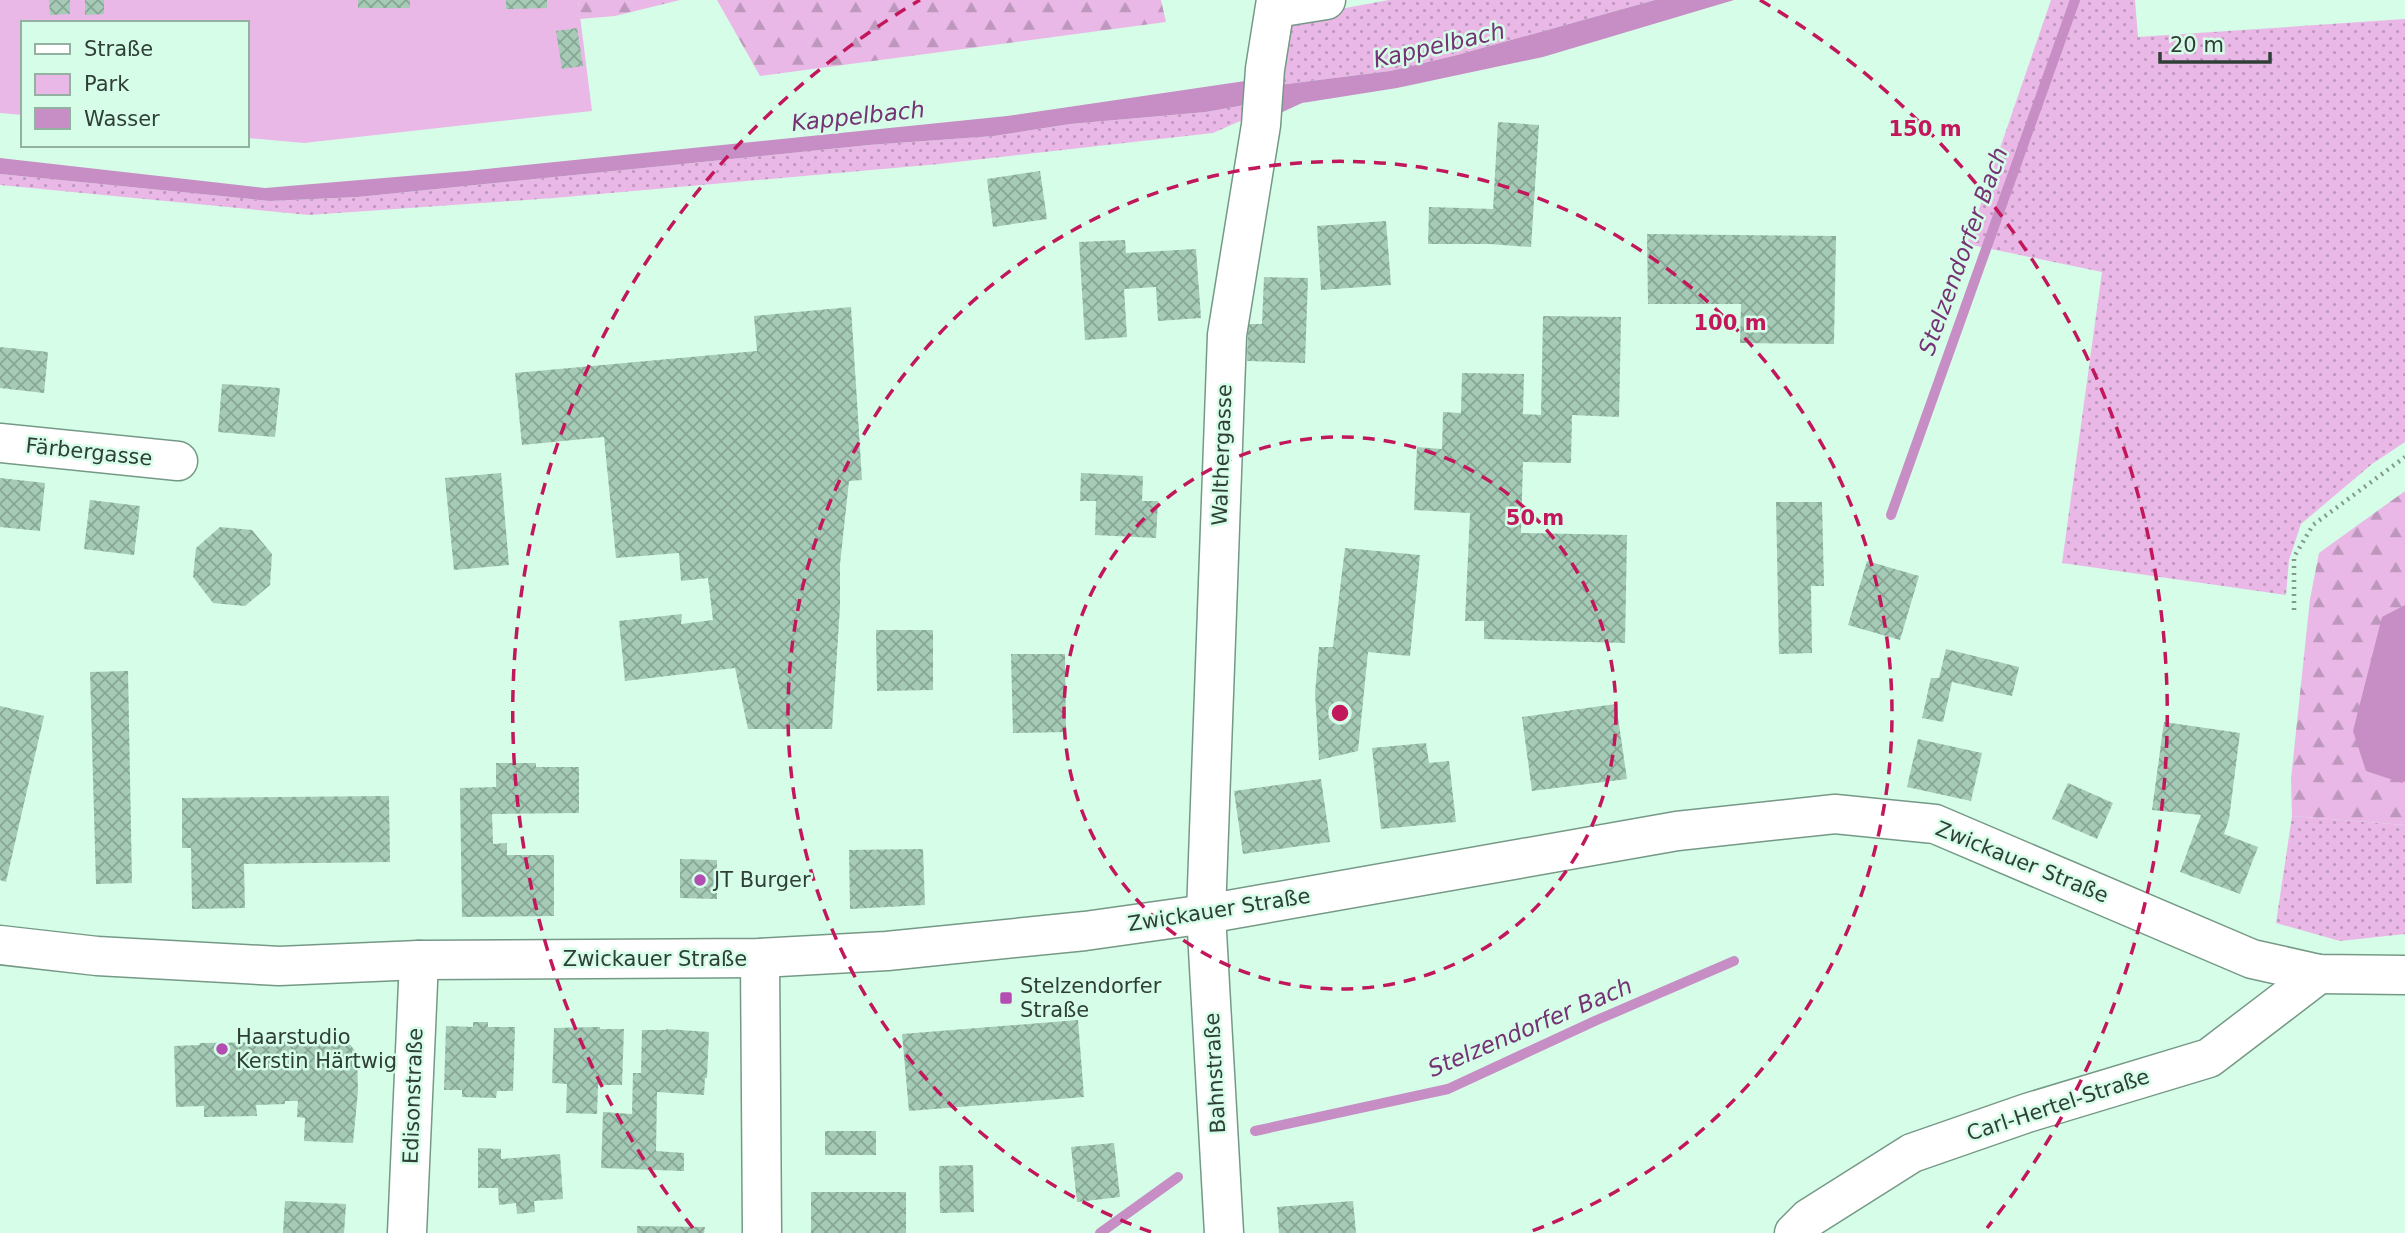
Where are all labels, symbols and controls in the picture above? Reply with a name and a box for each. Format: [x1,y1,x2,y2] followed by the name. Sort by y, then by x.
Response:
[1371,17,1507,73] water label: Kappelbach
[21,21,248,147] legend
[2160,21,2270,65] scale bar
[2170,33,2224,57] text: 20 m
[84,37,153,61] text: Straße
[84,72,130,96] text: Park
[790,96,926,136] water label: Kappelbach
[84,107,160,131] text: Wasser
[1888,117,1962,141] text: 150 m
[1913,144,2013,358] water label: Stelzendorfer Bach
[1693,311,1767,335] text: 100 m
[1208,384,1236,526] street label: Walthergasse
[25,433,153,471] street label: Färbergasse
[1506,506,1564,530] text: 50 m
[1328,701,1352,725] centre of rings
[1932,816,2112,908] street label: Zwickauer Straße
[712,868,811,892] place label: JT Burger
[692,872,708,888] marker: JT Burger
[1126,884,1312,936] street label: Zwickauer Straße
[563,947,747,971] street label: Zwickauer Straße
[1424,972,1636,1082] water label: Stelzendorfer Bach
[1020,974,1162,1022] place label: Stelzendorfer Straße
[998,990,1014,1006] marker: Stelzendorfer Straße
[1200,1012,1230,1134] street label: Bahnstraße
[236,1025,397,1073] place label: Haarstudio Kerstin Härtwig
[399,1027,427,1165] street label: Edisonstraße
[214,1041,230,1057] marker: Haarstudio Kerstin Härtwig
[1964,1064,2152,1146] street label: Carl-Hertel-Straße

